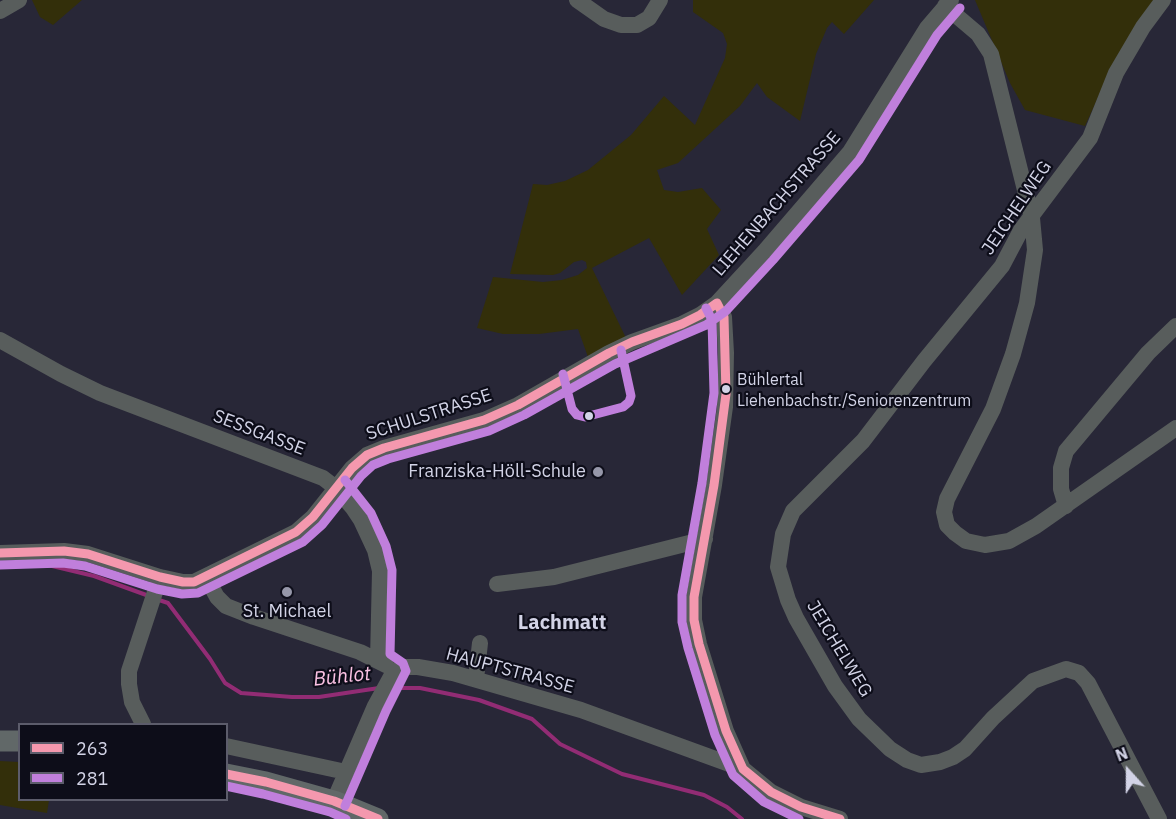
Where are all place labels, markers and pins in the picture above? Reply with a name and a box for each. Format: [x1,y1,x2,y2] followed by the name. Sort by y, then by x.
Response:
[737,370,971,408] place label: Bühlertal Liehenbachstr./Seniorenzentrum
[720,383,732,395] marker: Bühlertal Liehenbachstr./Seniorenzentrum
[583,410,595,422] unlabelled marker
[408,461,586,483] place label: Franziska-Höll-Schule
[591,465,605,479] marker: Franziska-Höll-Schule
[280,585,294,599] marker: St. Michael
[243,601,331,623] place label: St. Michael

